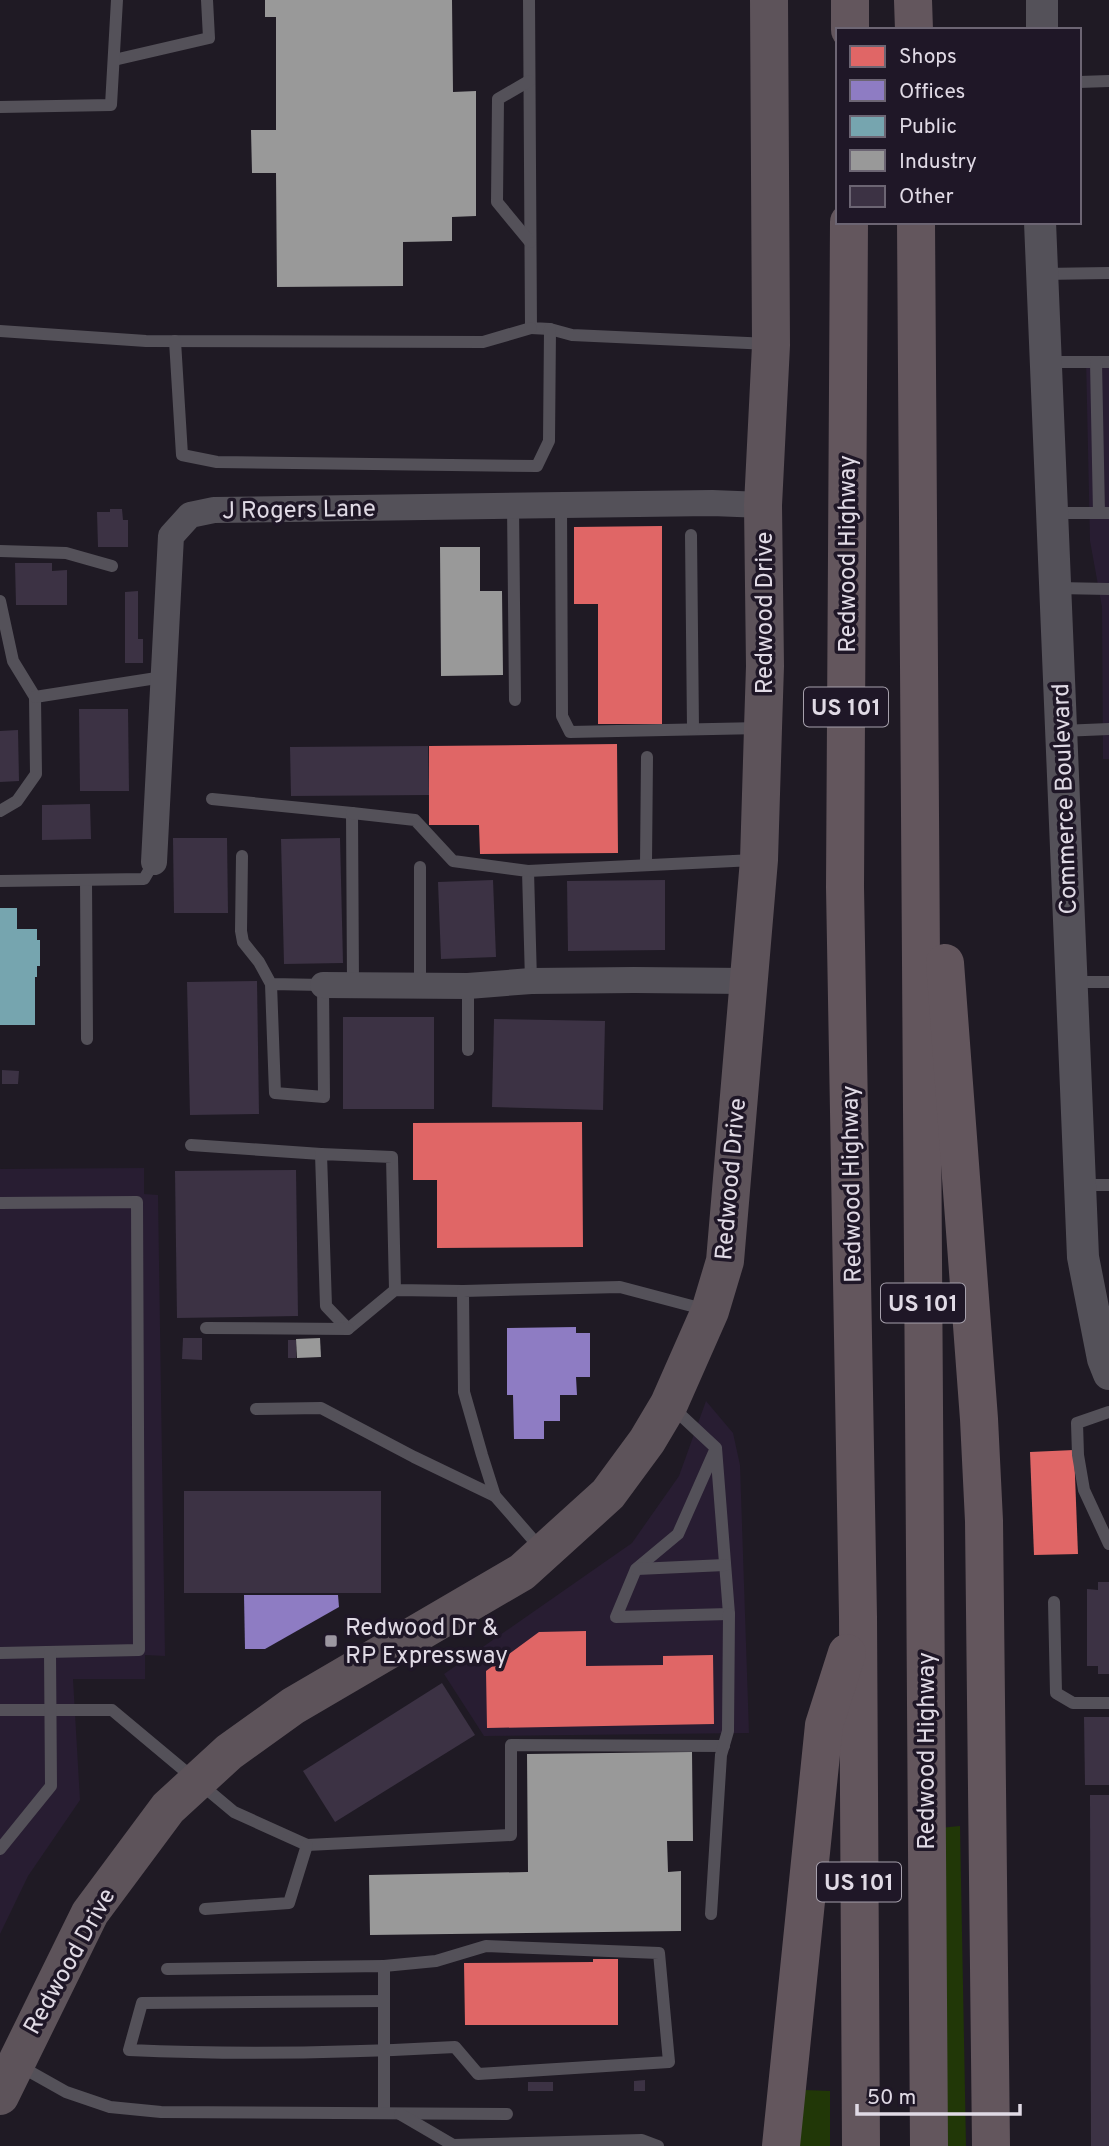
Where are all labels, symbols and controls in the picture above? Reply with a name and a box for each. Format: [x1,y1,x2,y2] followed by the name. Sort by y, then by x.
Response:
[836,28,1081,224] legend
[899,44,957,71] text: Shops
[899,79,965,106] text: Offices
[899,114,957,141] text: Public
[899,149,977,176] text: Industry
[899,184,954,211] text: Other
[834,455,864,653] street label: Redwood Highway
[222,495,376,527] street label: J Rogers Lane
[751,532,781,694] street label: Redwood Drive
[1047,683,1085,915] street label: Commerce Boulevard
[804,688,888,726] road number: US 101
[836,1085,870,1283] street label: Redwood Highway
[710,1097,754,1262] street label: Redwood Drive
[881,1284,965,1322] road number: US 101
[345,1614,508,1672] place label: Redwood Dr & RP Expressway
[323,1633,339,1649] marker: Redwood Dr & RP Expressway
[913,1652,943,1850] street label: Redwood Highway
[817,1862,901,1901] road number: US 101
[18,1884,123,2040] street label: Redwood Drive
[857,2072,1020,2116] scale bar
[867,2085,916,2112] text: 50 m

